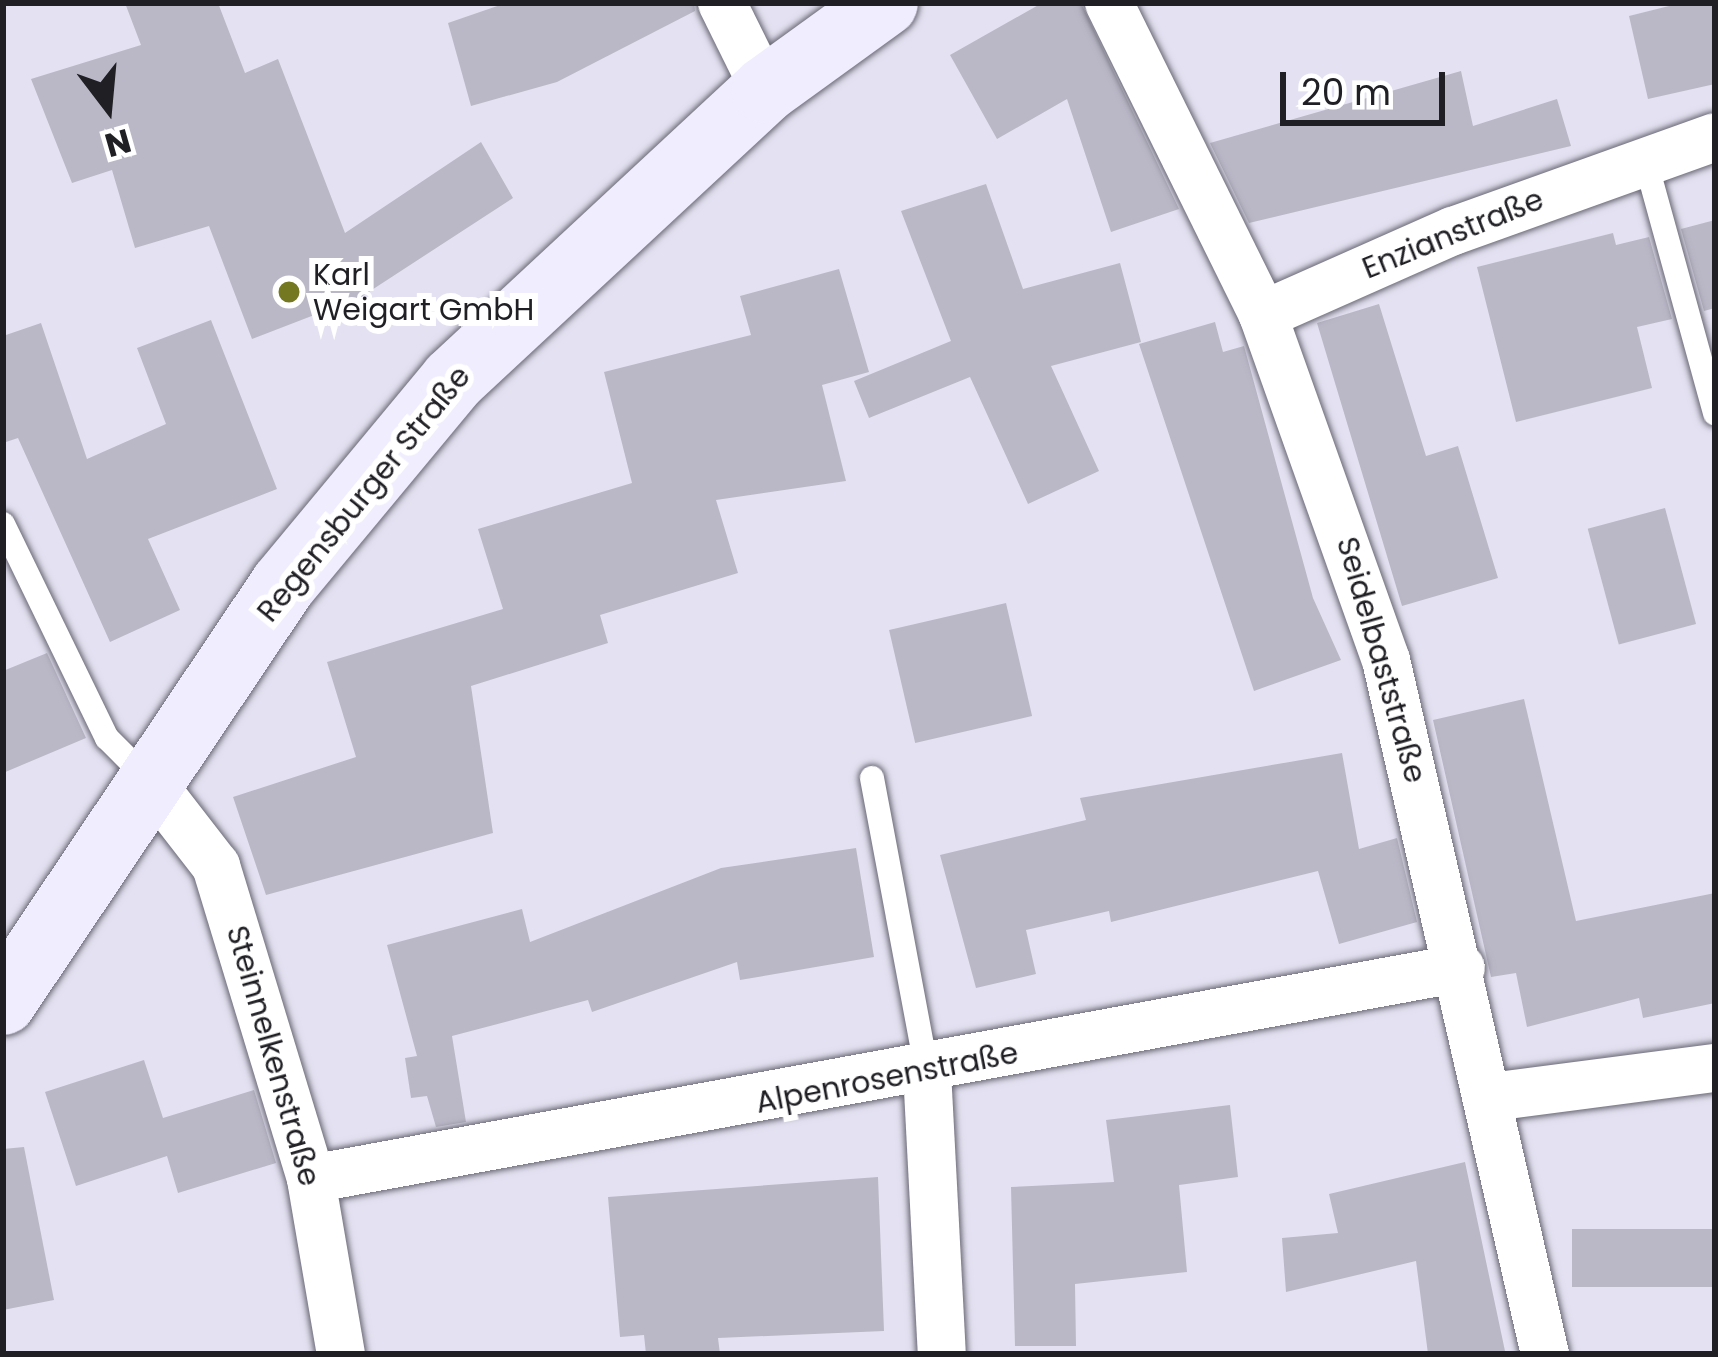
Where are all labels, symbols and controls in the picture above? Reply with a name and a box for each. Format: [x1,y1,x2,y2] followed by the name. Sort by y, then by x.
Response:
[48,48,168,168] north arrow
[1286,48,1451,122] scale bar
[1301,67,1391,118] text: 20 m
[100,117,136,169] text: N
[1357,181,1549,287] street label: Enzianstraße
[313,257,534,328] place label: Karl Weigart GmbH
[276,279,302,305] marker: Karl Weigart GmbH
[250,359,478,629] street label: Regensburger Straße
[1329,533,1433,787] street label: Seidelbaststraße
[219,922,327,1190] street label: Steinnelkenstraße
[753,1035,1021,1121] street label: Alpenrosenstraße

